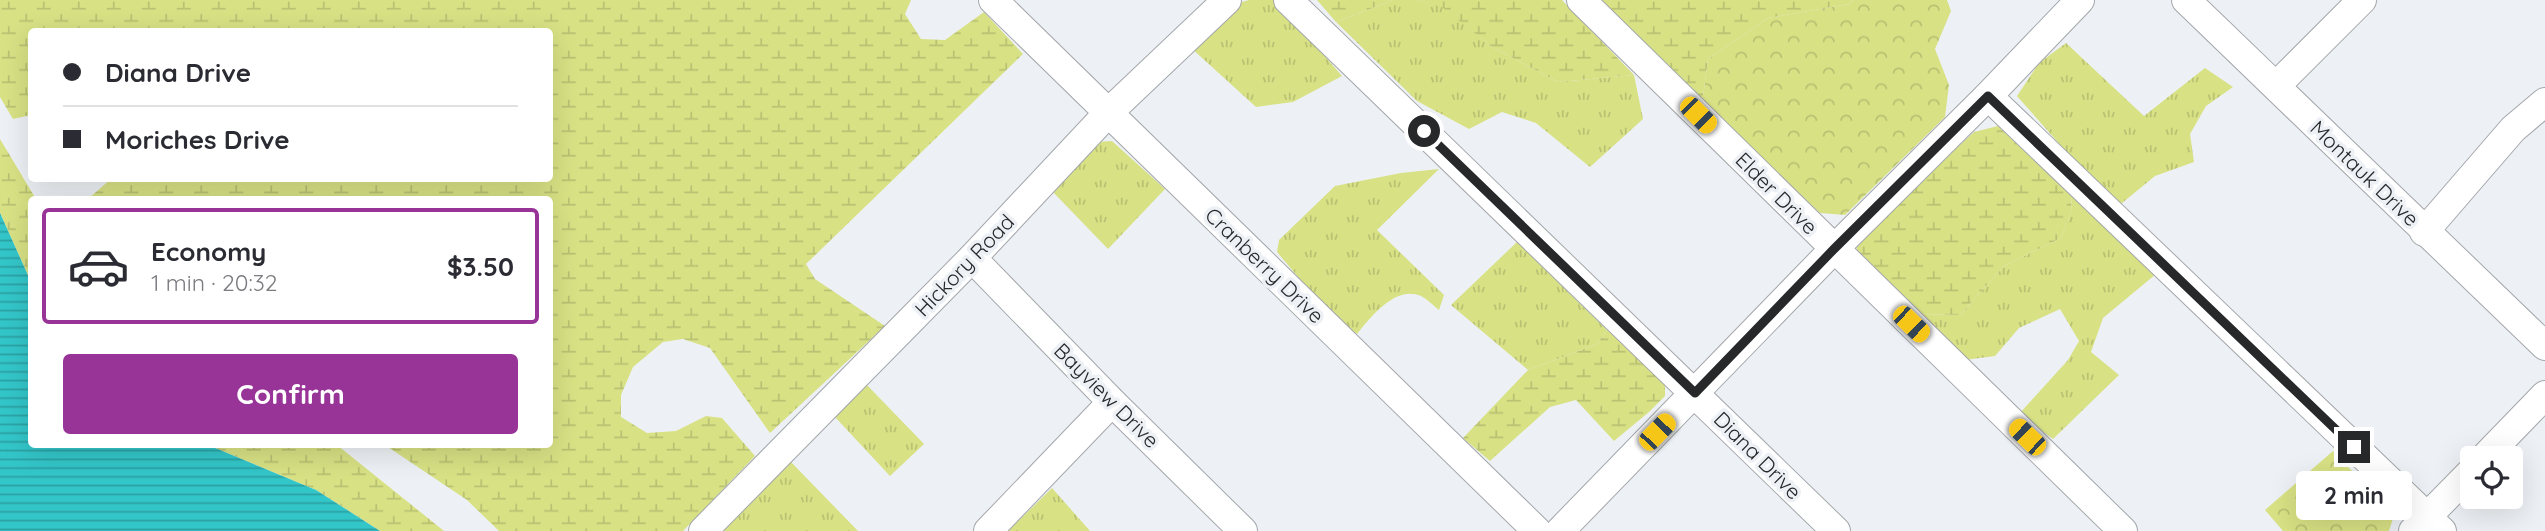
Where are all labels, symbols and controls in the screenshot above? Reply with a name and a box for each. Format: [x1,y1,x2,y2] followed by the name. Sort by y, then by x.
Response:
[105,56,251,89] text: Diana Drive
[1676,93,1721,137] car
[1408,115,1440,147] route start
[2305,115,2425,231] street label: Montauk Drive
[105,123,290,156] text: Moriches Drive
[1731,147,1823,239] street label: Elder Drive
[1200,202,1330,328] street label: Cranberry Drive
[909,209,1019,321] street label: Hickory Road
[67,235,130,298] icon: car
[151,235,266,268] text: Economy
[447,250,514,283] text: $3.50
[151,268,278,297] text: 1 min · 20:32
[1889,302,1934,346] car
[1049,337,1165,453] street label: Bayview Drive
[63,354,518,434] button: Confirm
[1709,406,1807,504] street label: Diana Drive
[1635,410,1680,454] car
[2005,415,2050,459] car
[2338,431,2370,463] route end
[2460,446,2523,509] map controls
[2460,446,2523,509] button: locate
[2296,472,2412,520] callout: 2 min
[2324,481,2384,510] text: 2 min

